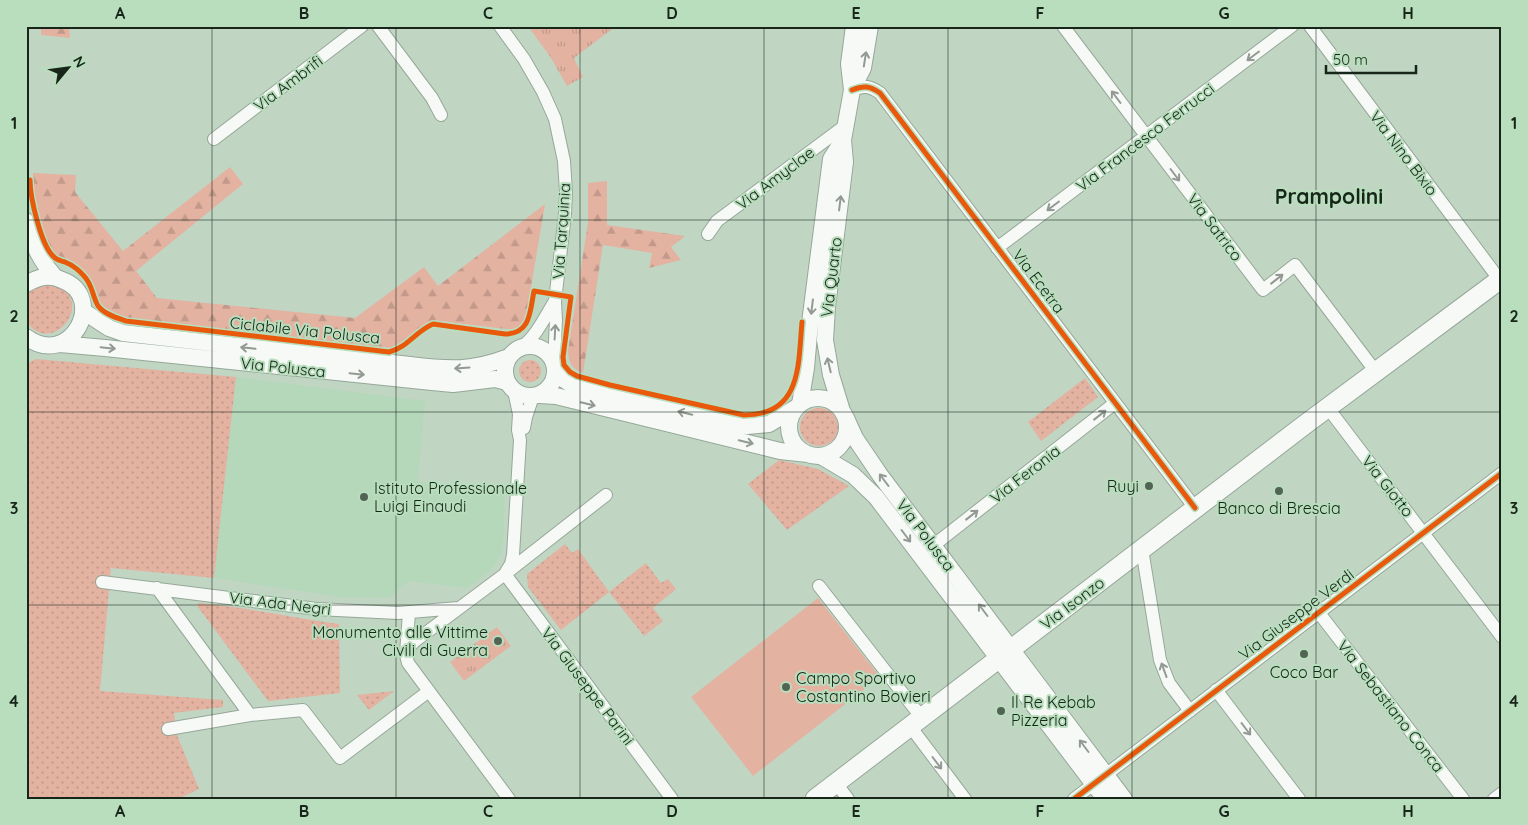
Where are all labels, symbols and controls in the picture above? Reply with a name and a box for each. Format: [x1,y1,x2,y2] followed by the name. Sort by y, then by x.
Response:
[115,3,126,23] text: A
[299,3,309,23] text: B
[483,3,493,23] text: C
[666,3,678,23] text: D
[851,3,861,23] text: E
[1036,3,1045,23] text: F
[1218,3,1230,23] text: G
[1402,3,1414,23] text: H
[42,42,92,92] north arrow
[1326,42,1416,74] scale bar
[249,50,327,116] street label: Via Ambrifi
[1247,50,1260,61] one-way arrow
[1333,50,1368,69] text: 50 m
[860,51,870,67] one-way arrow
[69,53,90,71] text: N
[1072,78,1218,196] street label: Via Francesco Ferrucci
[1111,91,1122,104] one-way arrow
[1366,107,1442,199] street label: Via Nino Bixio
[11,113,17,133] text: 1
[1511,113,1517,133] text: 1
[732,142,818,214] street label: Via Amyclae
[1170,168,1181,181] one-way arrow
[548,182,574,280] street label: Via Tarquinia
[1275,183,1383,209] district label: Prampolini
[1183,189,1247,265] street label: Via Satrico
[835,196,845,212] one-way arrow
[1046,201,1060,211] one-way arrow
[816,236,846,318] street label: Via Quarto
[1008,245,1070,317] street label: Via Ecetra
[1270,273,1283,284] one-way arrow
[807,298,817,314] one-way arrow
[9,306,19,326] text: 2
[1509,306,1519,326] text: 2
[229,312,381,348] street label: Ciclabile Via Polusca
[550,324,559,340] one-way arrow
[100,343,116,353] one-way arrow
[241,343,257,353] one-way arrow
[240,353,326,381] street label: Via Polusca
[824,357,833,373] one-way arrow
[454,364,470,373] one-way arrow
[349,369,365,379] one-way arrow
[579,400,595,409] one-way arrow
[678,408,694,417] one-way arrow
[1093,409,1106,420] one-way arrow
[737,438,753,448] one-way arrow
[986,440,1064,508] street label: Via Feronia
[1358,451,1418,521] street label: Via Giotto
[879,474,890,487] one-way arrow
[1107,476,1139,496] place label: Ruyi
[374,478,527,516] place label: Istituto Professionale Luigi Einaudi
[1143,480,1155,492] marker: Ruyi
[1273,485,1285,497] marker: Banco di Brescia
[358,491,370,503] marker: Istituto Professionale Luigi Einaudi
[892,495,960,575] street label: Via Polusca
[10,498,18,518] text: 3
[1217,498,1341,518] place label: Banco di Brescia
[1510,498,1518,518] text: 3
[965,509,978,520] one-way arrow
[901,529,911,543] one-way arrow
[1234,564,1358,664] street label: Via Giuseppe Verdi
[1036,572,1108,634] street label: Via Isonzo
[228,587,332,619] street label: Via Ada Negri
[977,604,988,617] one-way arrow
[312,622,488,660] place label: Monumento alle Vittime Civili di Guerra
[537,623,639,749] street label: Via Giuseppe Parini
[492,635,504,647] marker: Monumento alle Vittime Civili di Guerra
[1333,636,1449,776] street label: Via Sebastiano Conca
[1298,648,1310,660] marker: Coco Bar
[1270,662,1338,682] place label: Coco Bar
[1159,663,1168,678] one-way arrow
[796,668,931,706] place label: Campo Sportivo Costantino Bovieri
[780,681,792,693] marker: Campo Sportivo Costantino Bovieri
[9,691,19,711] text: 4
[1509,691,1519,711] text: 4
[1011,692,1096,730] place label: Il Re Kebab Pizzeria
[995,705,1007,717] marker: Il Re Kebab Pizzeria
[1241,722,1251,736] one-way arrow
[1079,739,1089,753] one-way arrow
[932,756,943,769] one-way arrow
[115,801,126,821] text: A
[299,801,309,821] text: B
[483,801,493,821] text: C
[666,801,678,821] text: D
[851,801,861,821] text: E
[1036,801,1045,821] text: F
[1218,801,1230,821] text: G
[1402,801,1414,821] text: H

